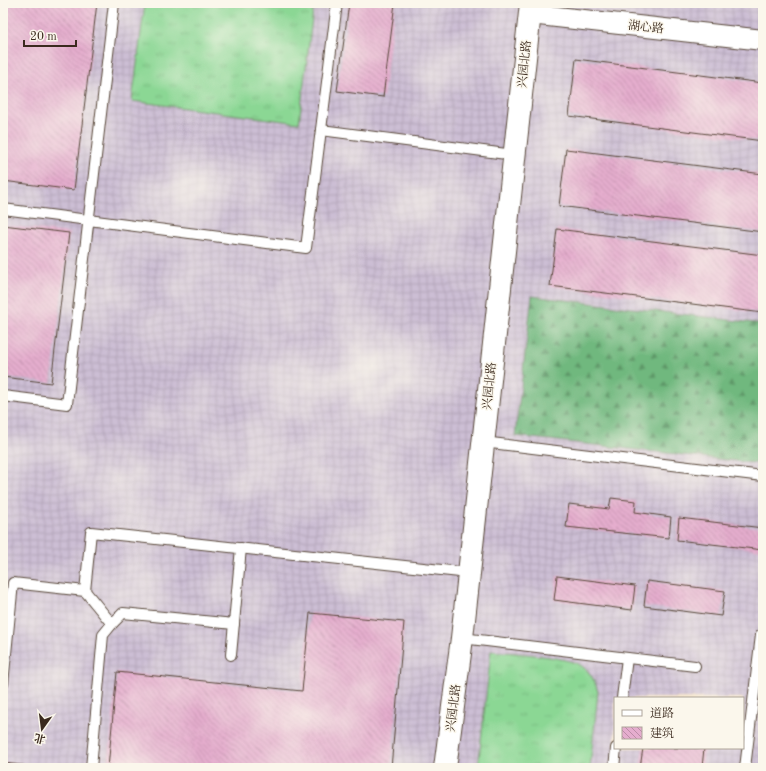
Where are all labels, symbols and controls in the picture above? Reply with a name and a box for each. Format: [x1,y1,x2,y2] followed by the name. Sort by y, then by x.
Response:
[627,18,665,36] street label: 湖心路
[24,22,76,48] scale bar
[30,31,57,43] text: 20 m
[515,39,533,89] street label: 兴园北路
[480,361,498,411] street label: 兴园北路
[443,683,463,733] street label: 兴园北路
[614,697,744,749] legend
[650,706,674,720] text: 道路
[22,709,62,749] north arrow
[650,726,674,740] text: 建筑
[33,731,47,745] text: 北

